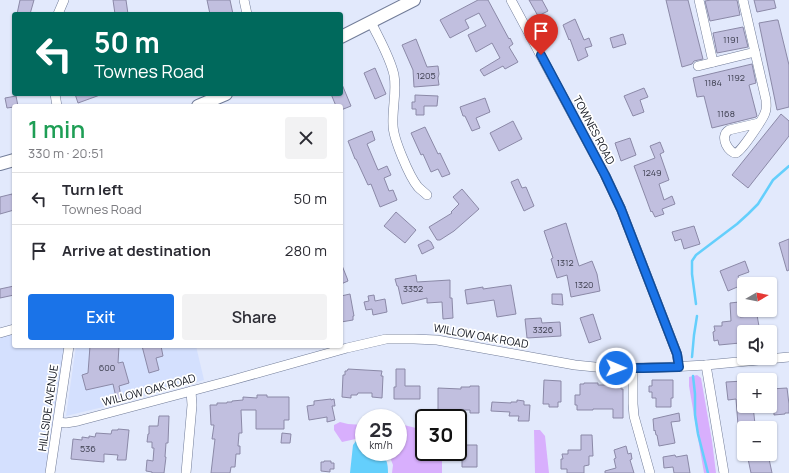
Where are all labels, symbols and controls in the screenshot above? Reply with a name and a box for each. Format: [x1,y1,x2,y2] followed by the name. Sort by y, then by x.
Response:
[524,14,558,55] pin
[530,20,552,42] icon: arrive
[94,23,160,61] text: 50 m
[28,28,80,80] icon: left
[723,33,739,46] house number: 1191
[94,59,204,83] text: Townes Road
[416,69,436,82] house number: 1205
[727,71,745,84] house number: 1192
[704,76,722,89] house number: 1184
[570,93,619,167] street label: TOWNES ROAD
[717,107,735,120] house number: 1168
[28,112,85,145] text: 1 min
[285,117,327,159] button: close
[28,144,104,162] text: 330 m · 20:51
[642,166,662,179] house number: 1249
[62,179,124,200] text: Turn left
[28,188,50,210] icon: left
[293,188,327,209] text: 50 m
[62,200,142,218] text: Townes Road
[28,240,50,262] icon: arrive
[62,240,211,261] text: Arrive at destination
[285,240,327,261] text: 280 m
[556,256,574,269] house number: 1312
[737,277,777,317] north arrow
[737,277,777,461] map controls
[574,278,594,291] house number: 1320
[403,282,423,295] house number: 3352
[28,294,174,340] button: Exit
[182,294,327,340] button: Share
[432,320,530,351] street label: WILLOW OAK ROAD
[533,323,554,336] house number: 3326
[737,325,777,365] button: sound
[595,347,637,389] position arrow
[99,361,115,374] house number: 600
[34,364,61,452] street label: HILLSIDE AVENUE
[100,370,197,409] street label: WILLOW OAK ROAD
[737,373,777,413] button: +
[415,409,467,461] speed limit sign: 30
[369,416,393,443] text: 25
[737,421,777,461] button: −
[369,438,393,452] text: km/h
[80,442,96,455] house number: 536

